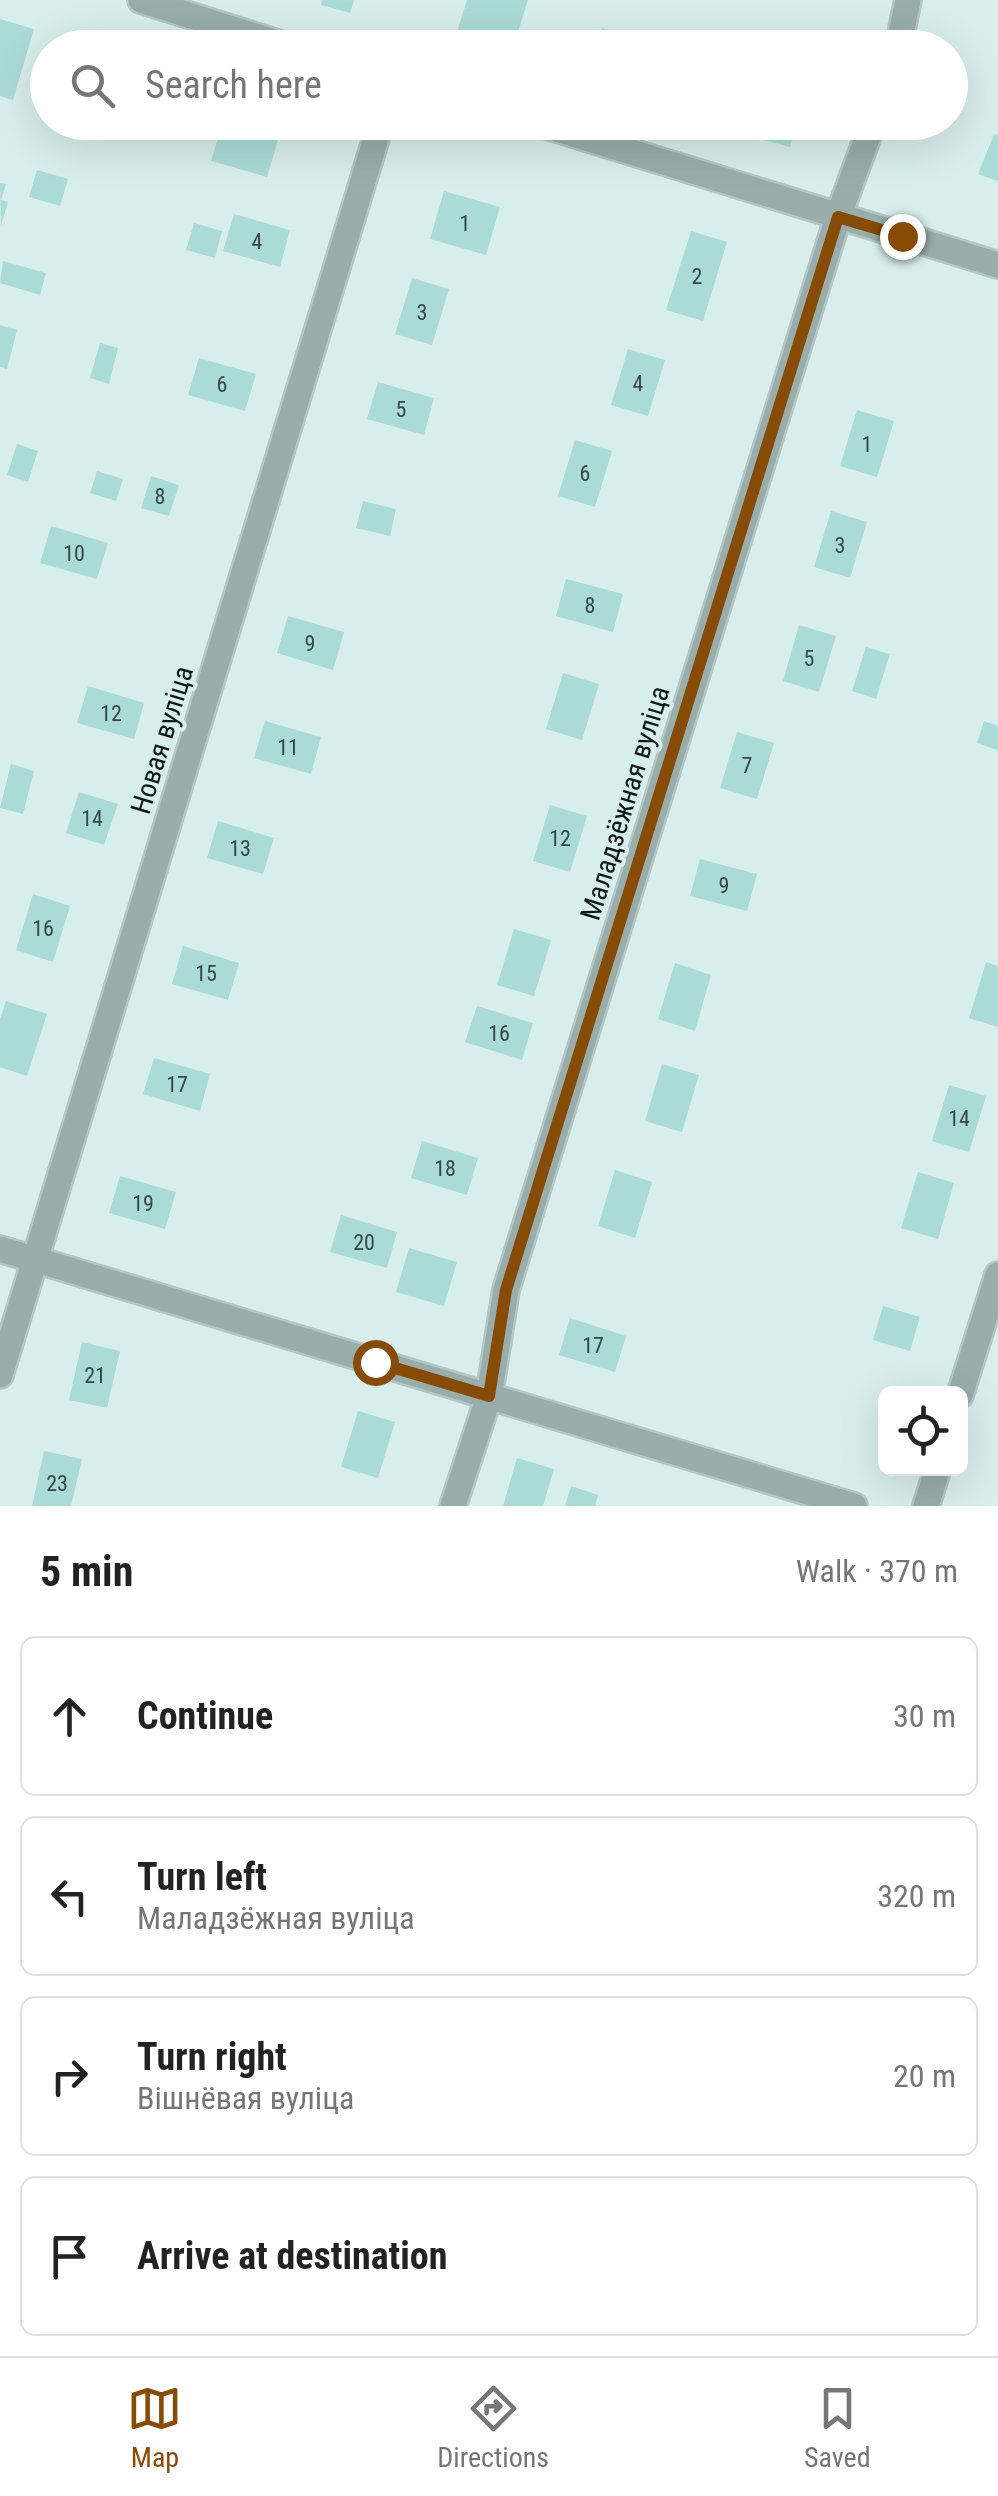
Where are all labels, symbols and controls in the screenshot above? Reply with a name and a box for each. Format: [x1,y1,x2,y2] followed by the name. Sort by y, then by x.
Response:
[30,30,968,140] search box
[65,58,120,113] icon: search
[145,63,322,107] text: Search here
[460,211,470,236] house number: 1
[880,214,926,260] route end
[252,229,263,254] house number: 4
[692,264,702,289] house number: 2
[417,300,427,325] house number: 3
[633,371,644,396] house number: 4
[217,372,227,397] house number: 6
[396,397,406,422] house number: 5
[862,432,872,457] house number: 1
[580,461,590,486] house number: 6
[155,484,165,509] house number: 8
[835,533,845,558] house number: 3
[63,541,85,566] house number: 10
[585,593,595,618] house number: 8
[305,631,315,656] house number: 9
[804,646,814,671] house number: 5
[124,662,200,818] street label: Новая вуліца
[574,682,676,924] street label: Маладзёжная вуліца
[100,701,122,726] house number: 12
[277,735,299,760] house number: 11
[742,753,752,778] house number: 7
[81,806,103,831] house number: 14
[549,826,571,851] house number: 12
[229,836,251,861] house number: 13
[719,873,729,898] house number: 9
[32,916,54,941] house number: 16
[195,961,217,986] house number: 15
[488,1021,510,1046] house number: 16
[166,1072,188,1097] house number: 17
[948,1106,970,1131] house number: 14
[434,1156,456,1181] house number: 18
[132,1191,154,1216] house number: 19
[353,1230,375,1255] house number: 20
[582,1333,604,1358] house number: 17
[353,1340,399,1386] route start
[84,1363,106,1388] house number: 21
[878,1386,968,1476] map controls
[878,1386,968,1476] button: locate
[46,1471,68,1496] house number: 23
[40,1547,133,1596] text: 5 min
[796,1552,958,1590] text: Walk · 370 m
[42,1689,97,1744] icon: ahead
[137,1694,273,1738] text: Continue
[893,1697,956,1735] text: 30 m
[137,1855,267,1899] text: Turn left
[42,1869,97,1924] icon: left
[877,1877,956,1915] text: 320 m
[137,1899,415,1937] text: Маладзёжная вуліца
[137,2035,287,2079] text: Turn right
[42,2049,97,2104] icon: right
[893,2057,956,2095] text: 20 m
[137,2079,354,2117] text: Вішнёвая вуліца
[42,2229,97,2284] icon: arrive
[137,2234,447,2278] text: Arrive at destination
[127,2381,182,2474] tab: Map
[437,2381,549,2474] tab: Directions
[804,2381,871,2474] tab: Saved

